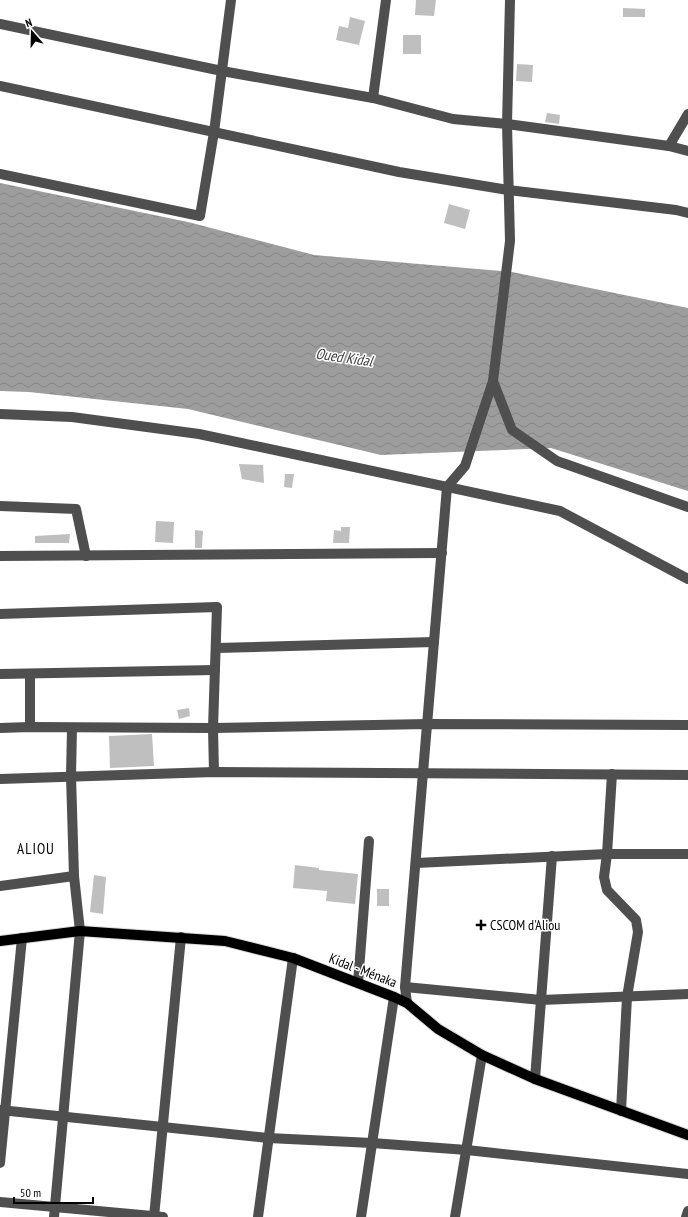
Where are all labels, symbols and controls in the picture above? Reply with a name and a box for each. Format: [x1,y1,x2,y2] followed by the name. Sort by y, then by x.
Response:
[12,12,52,52] north arrow
[23,15,34,30] text: N
[314,344,375,371] water label: Oued Kidal
[17,839,55,858] district label: ALIOU
[490,916,560,934] place label: CSCOM d'Aliou
[475,919,487,931] marker: CSCOM d'Aliou
[326,949,400,991] street label: Kidal - Ménaka
[14,1179,93,1205] scale bar
[20,1185,41,1200] text: 50 m

